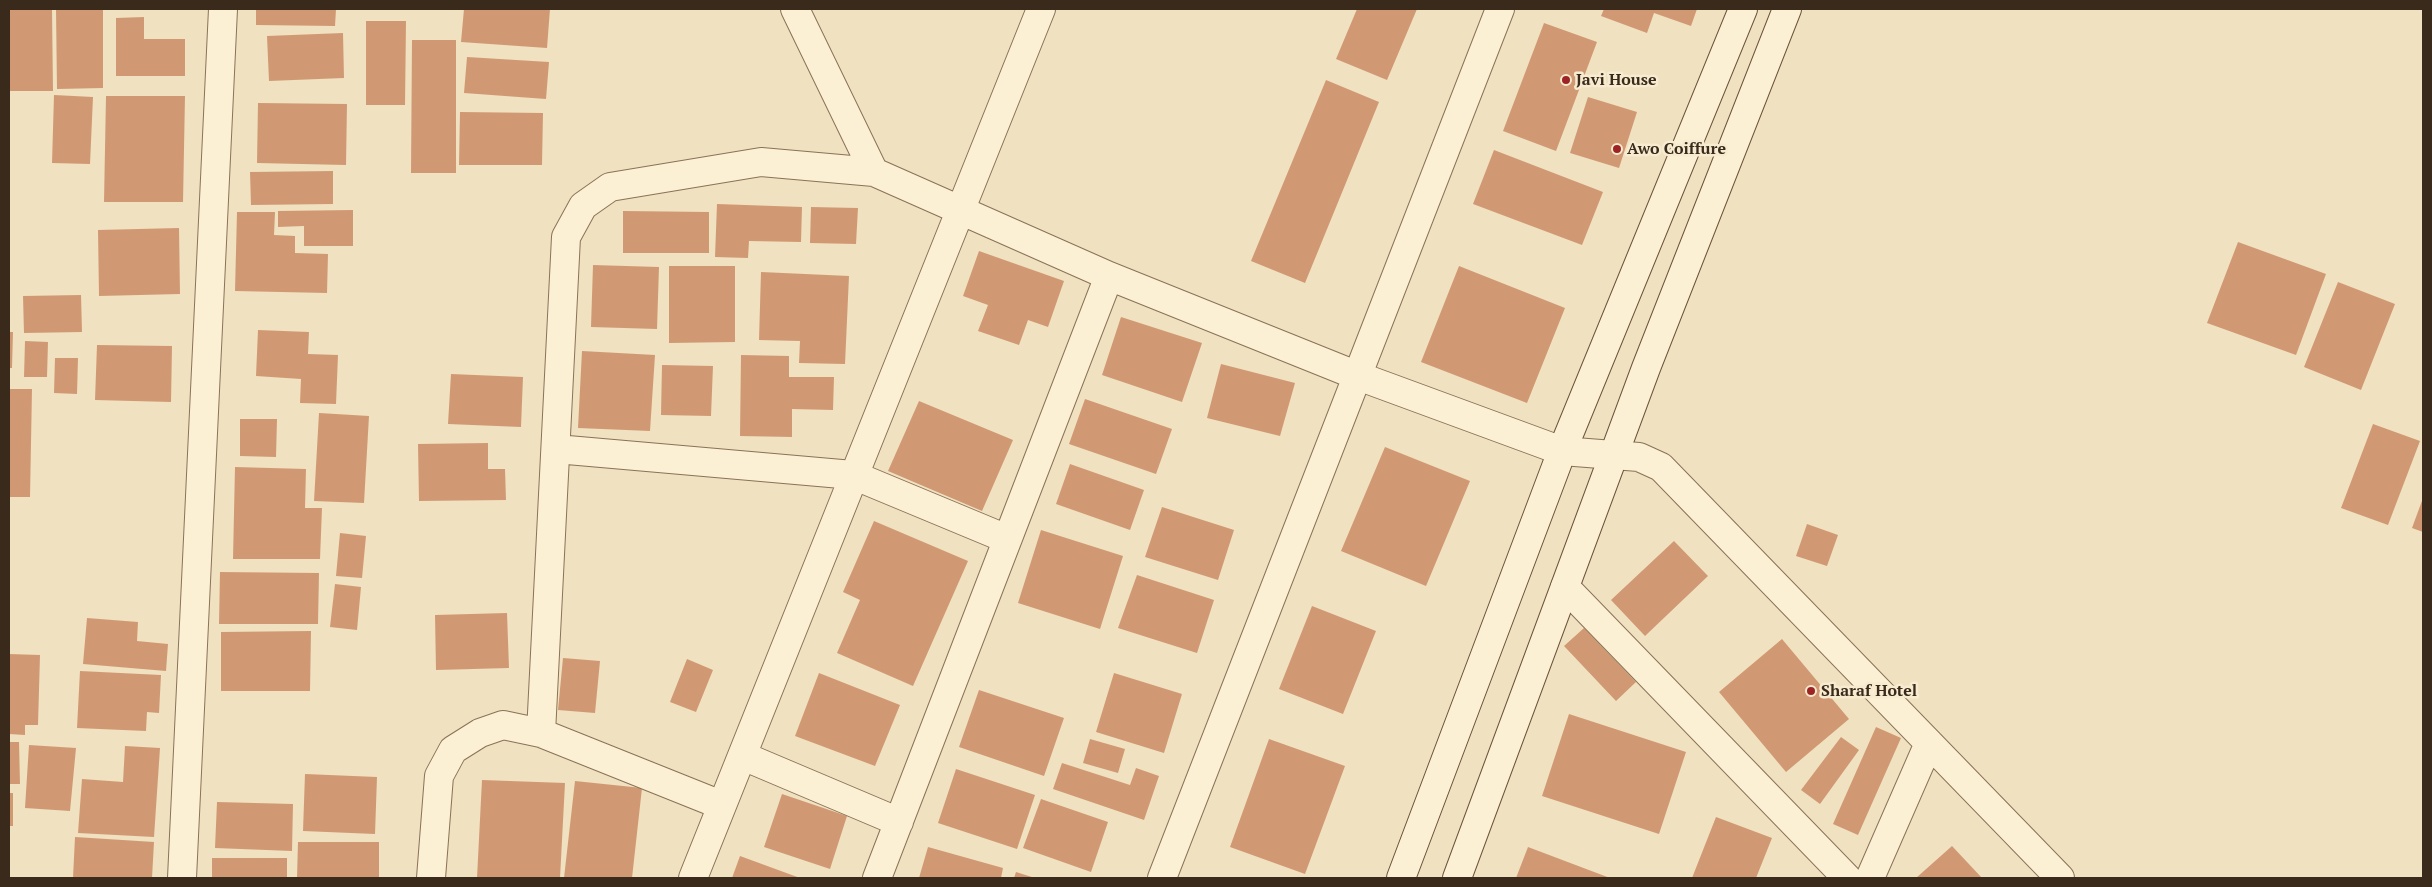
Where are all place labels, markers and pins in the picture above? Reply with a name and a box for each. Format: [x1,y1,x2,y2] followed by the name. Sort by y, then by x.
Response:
[1576,70,1657,90] place label: Javi House
[1560,74,1572,86] marker: Javi House
[1627,139,1726,159] place label: Awo Coiffure
[1611,143,1623,155] marker: Awo Coiffure
[1821,681,1917,701] place label: Sharaf Hotel
[1805,685,1817,697] marker: Sharaf Hotel

